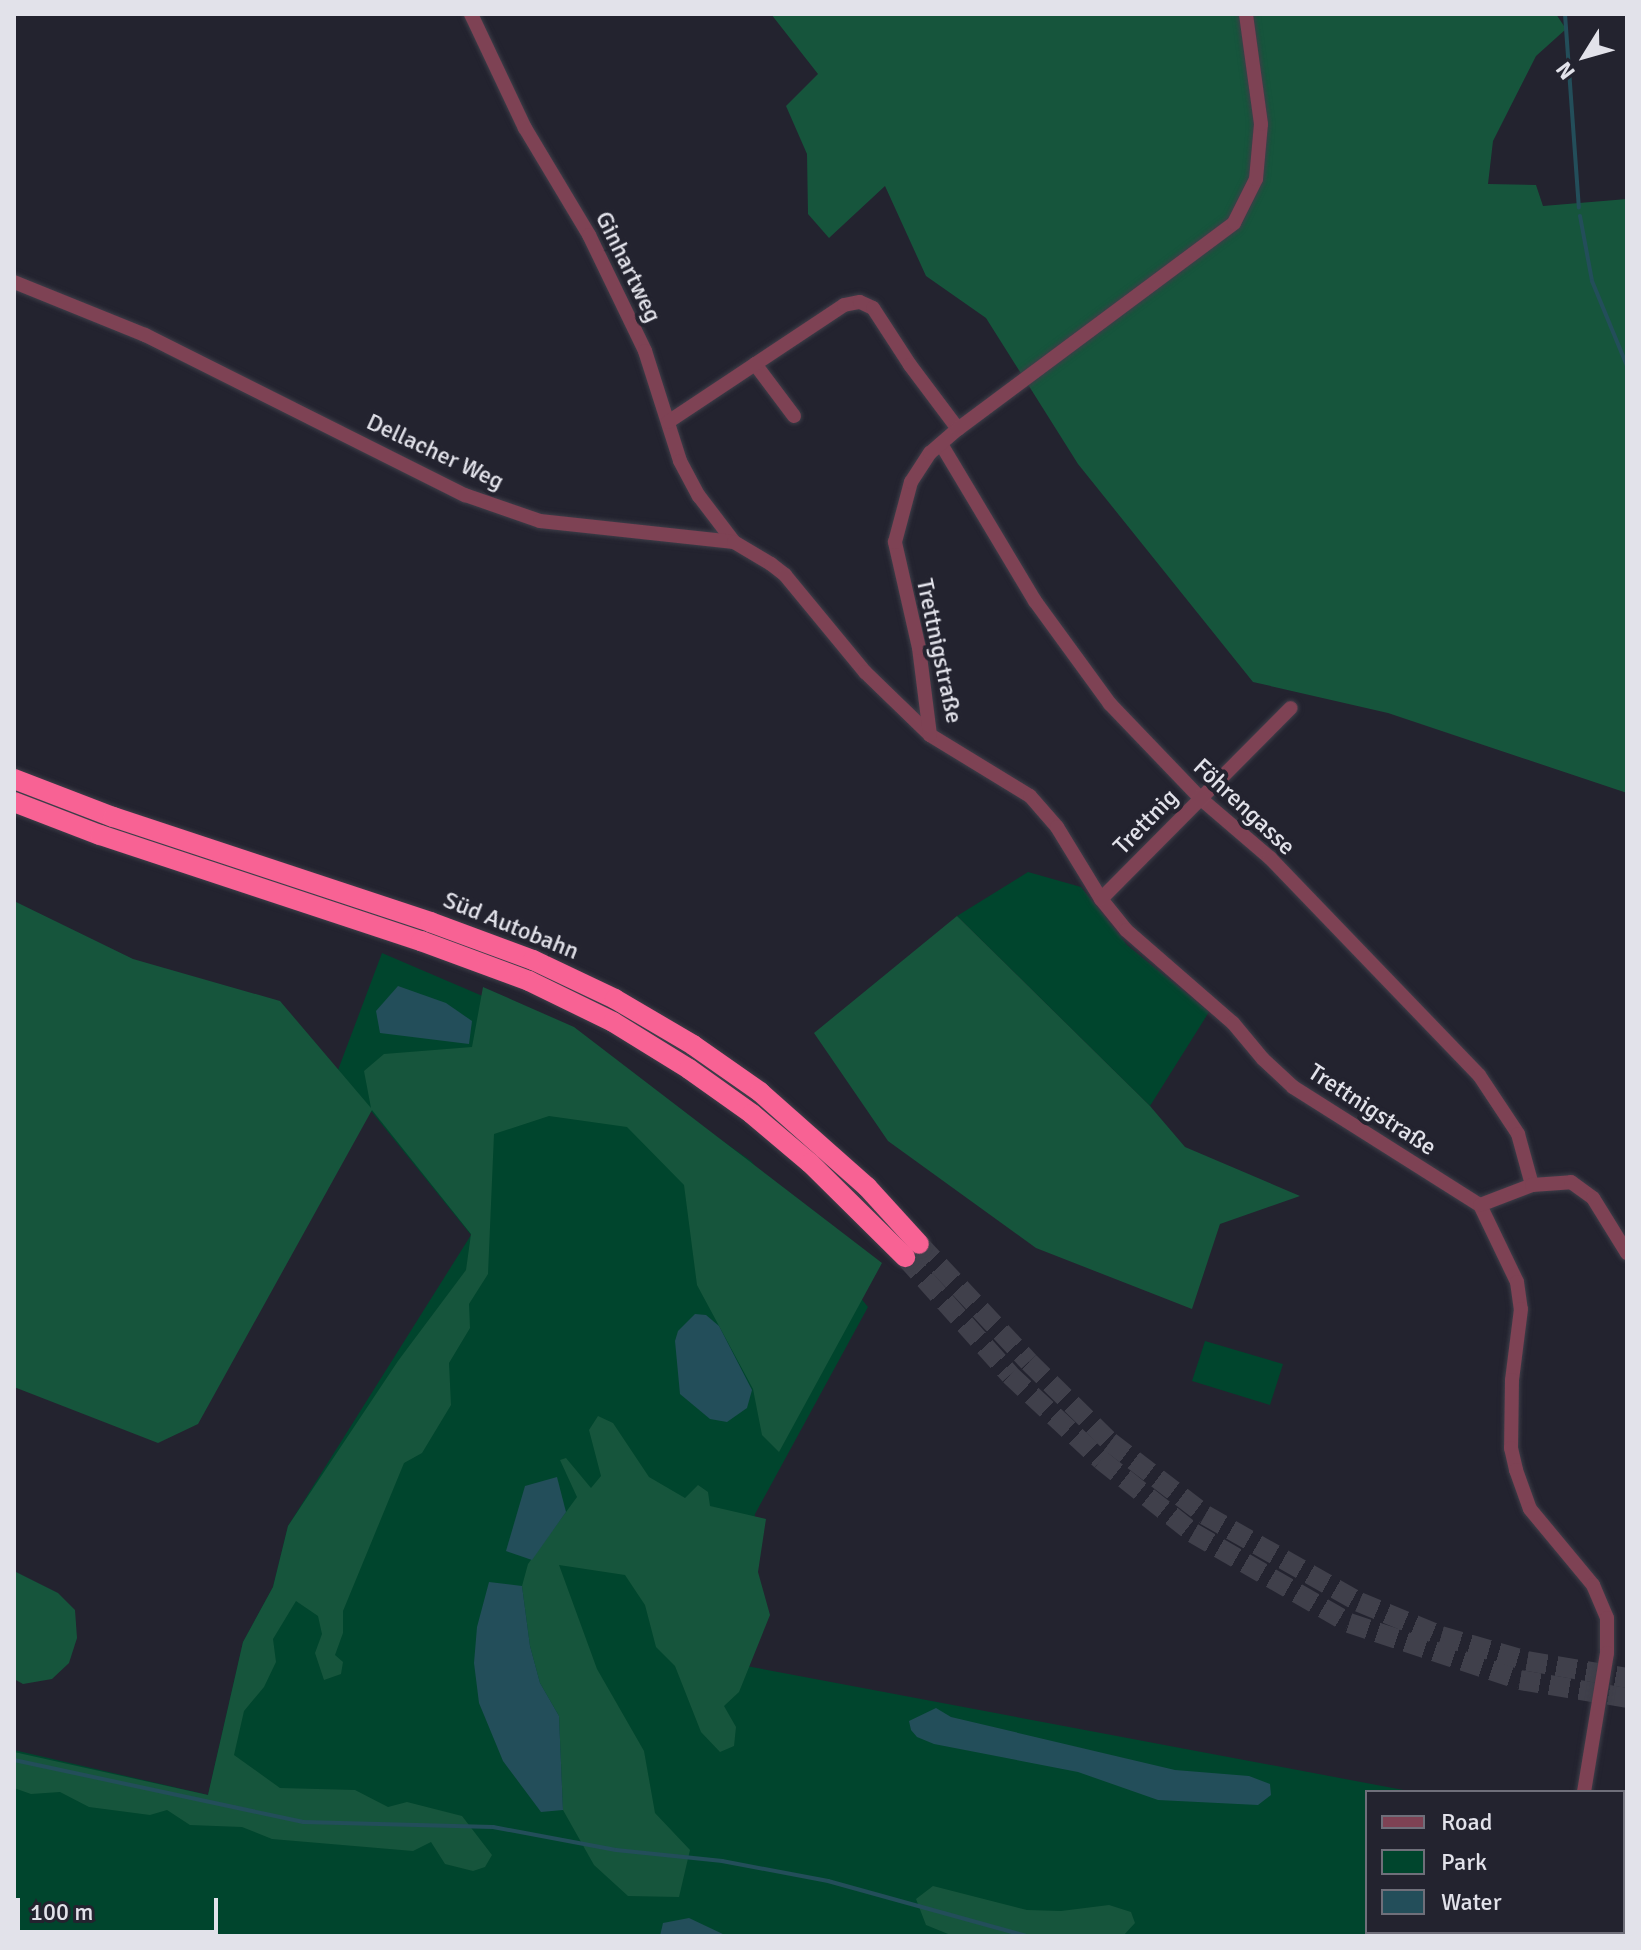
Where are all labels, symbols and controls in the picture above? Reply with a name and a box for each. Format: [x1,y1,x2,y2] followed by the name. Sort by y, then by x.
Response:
[1545,16,1625,96] north arrow
[1550,57,1581,85] text: N
[589,207,667,327] street label: Ginhartweg
[362,408,508,496] street label: Dellacher Weg
[910,576,968,726] street label: Trettnigstraße
[1187,753,1301,861] street label: Föhrengasse
[1108,783,1184,861] street label: Trettnig
[439,886,583,966] street label: Süd Autobahn
[1303,1058,1441,1162] street label: Trettnigstraße
[1365,1790,1625,1934] legend
[1441,1807,1492,1837] text: Road
[1441,1847,1487,1877] text: Park
[20,1882,222,1932] scale bar
[1441,1887,1501,1917] text: Water
[30,1897,93,1927] text: 100 m

